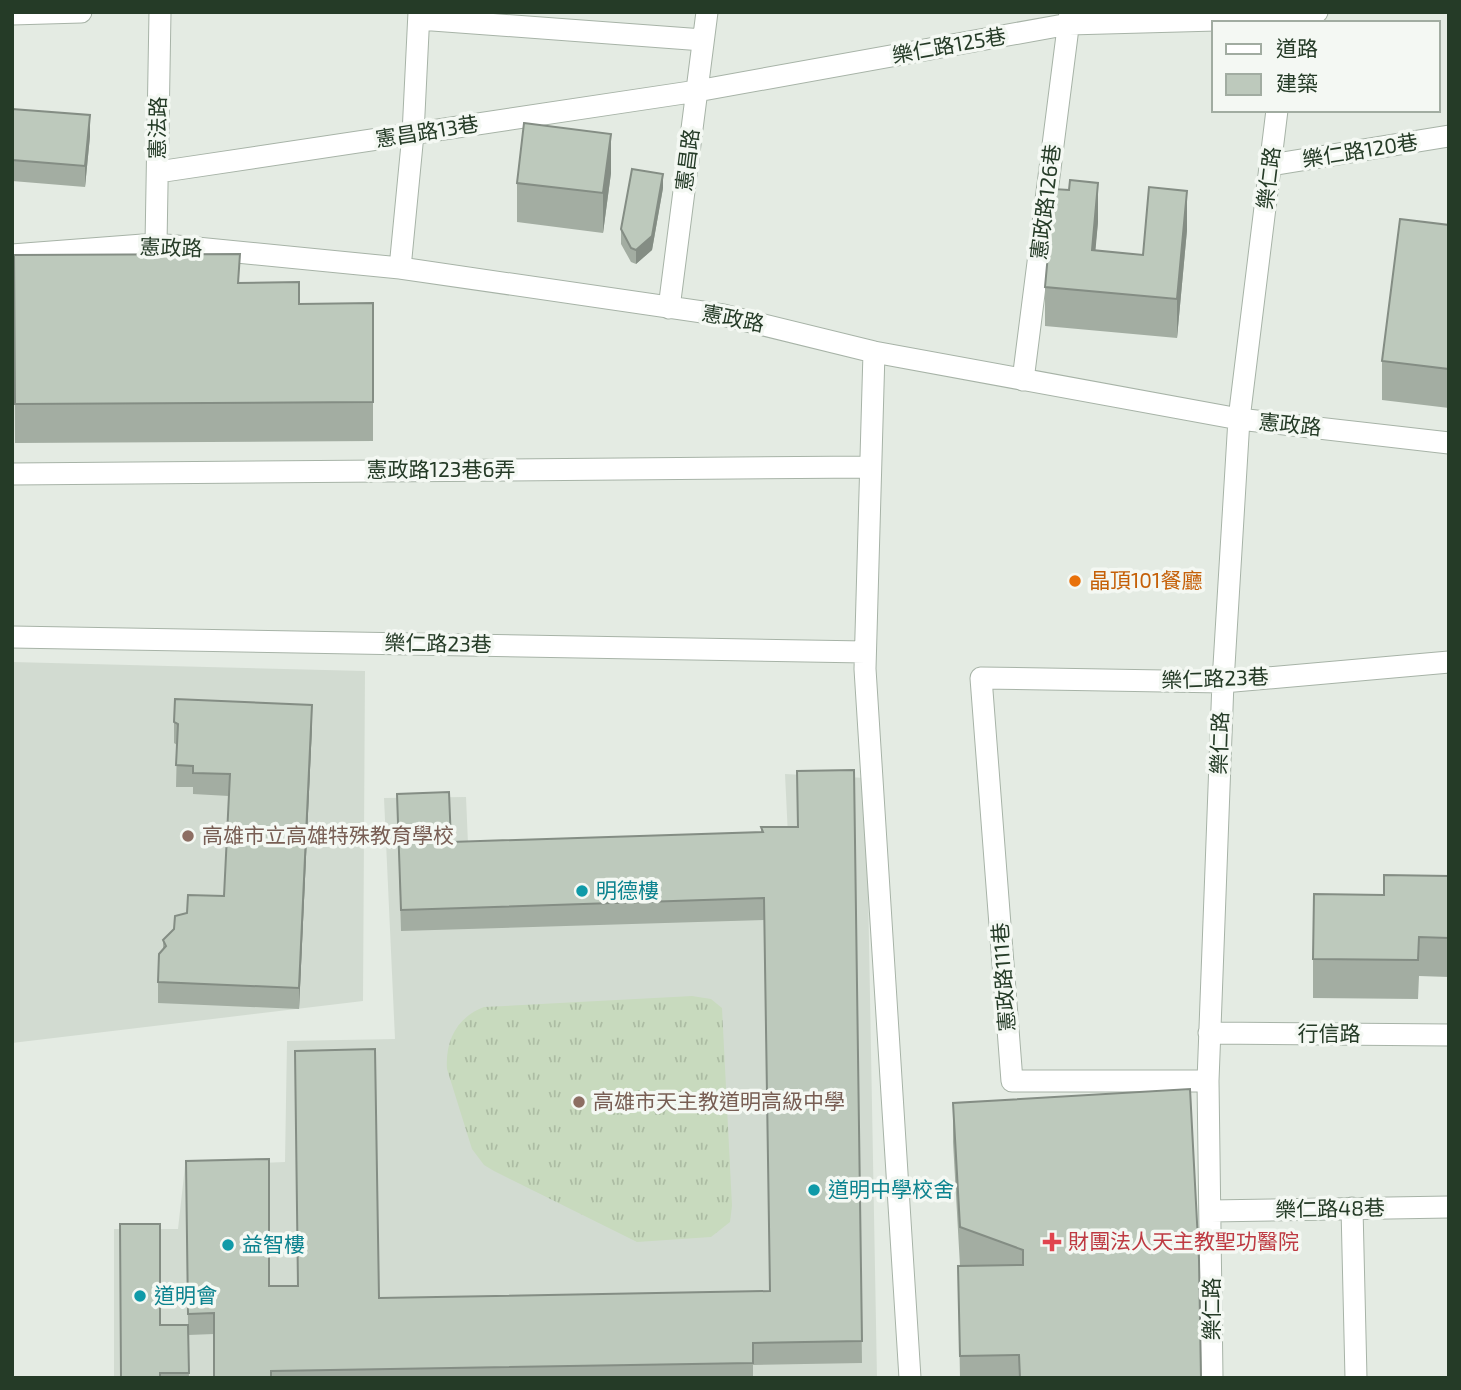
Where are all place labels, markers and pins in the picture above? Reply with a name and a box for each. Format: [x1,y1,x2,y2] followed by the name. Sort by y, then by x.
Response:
[1089,567,1202,592] place label: 晶頂101餐廳
[1067,573,1083,589] marker: 晶頂101餐廳
[202,822,454,847] place label: 高雄市立高雄特殊教育學校
[180,828,196,844] marker: 高雄市立高雄特殊教育學校
[596,877,659,902] place label: 明德樓
[574,883,590,899] marker: 明德樓
[593,1088,845,1113] place label: 高雄市天主教道明高級中學
[571,1094,587,1110] marker: 高雄市天主教道明高級中學
[828,1176,954,1201] place label: 道明中學校舍
[806,1182,822,1198] marker: 道明中學校舍
[1068,1228,1299,1253] place label: 財團法人天主教聖功醫院
[242,1231,305,1256] place label: 益智樓
[1042,1232,1062,1252] marker: 財團法人天主教聖功醫院
[220,1237,236,1253] marker: 益智樓
[154,1282,217,1307] place label: 道明會
[132,1288,148,1304] marker: 道明會

